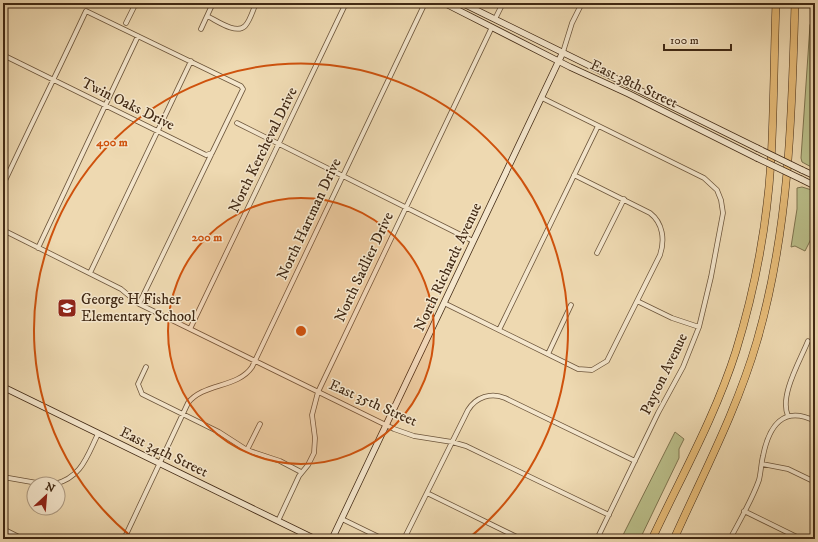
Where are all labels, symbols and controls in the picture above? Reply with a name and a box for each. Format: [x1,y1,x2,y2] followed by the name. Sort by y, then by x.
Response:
[664,26,731,52] scale bar
[670,33,699,48] text: 100 m
[587,55,681,113] street label: East 38th Street
[78,73,178,135] street label: Twin Oaks Drive
[224,84,302,216] street label: North Kercheval Drive
[95,135,128,150] text: 400 m
[272,155,346,283] street label: North Hartman Drive
[410,200,486,334] street label: North Richardt Avenue
[330,209,398,325] street label: North Sadlier Drive
[192,230,222,245] text: 200 m
[81,290,196,326] place label: George H Fisher Elementary School
[56,297,78,319] school or university icon: George H Fisher Elementary School
[294,324,308,338] centre of rings
[636,330,692,418] street label: Payton Avenue
[326,375,420,431] street label: East 35th Street
[117,423,211,482] street label: East 34th Street
[26,476,66,516] north arrow
[43,480,57,496] text: N

